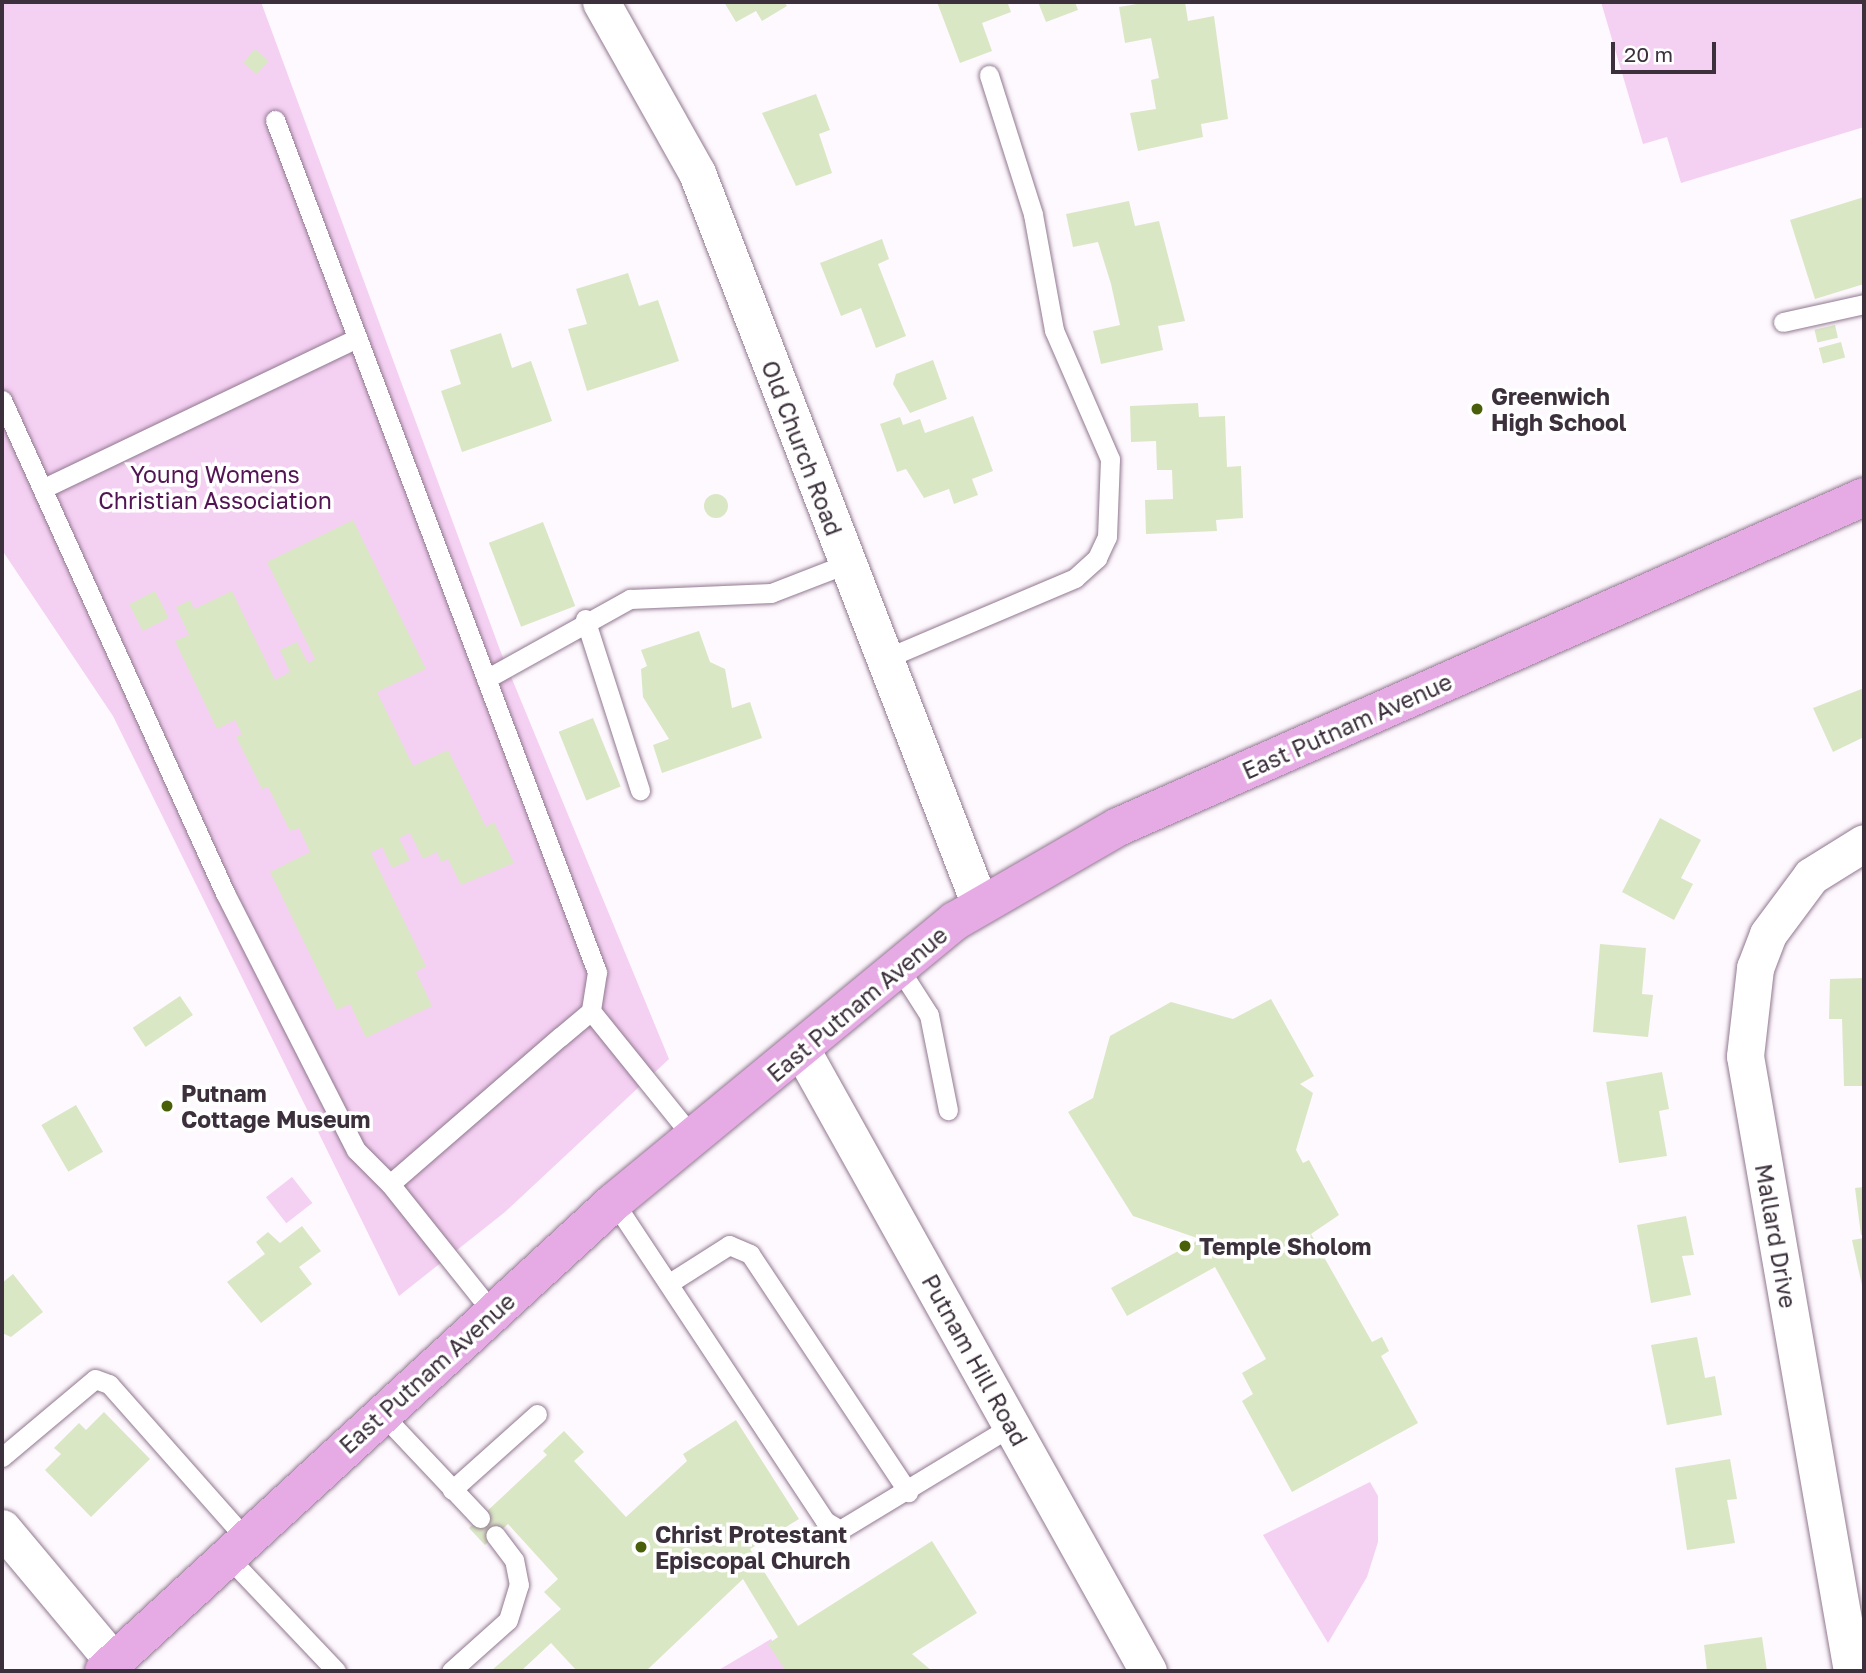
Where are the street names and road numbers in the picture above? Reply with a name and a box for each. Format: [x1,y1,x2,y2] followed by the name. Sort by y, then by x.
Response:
[756,357,848,539] street label: Old Church Road
[1238,667,1456,785] street label: East Putnam Avenue
[761,921,953,1087] street label: East Putnam Avenue
[1750,1162,1802,1310] street label: Mallard Drive
[916,1269,1034,1451] street label: Putnam Hill Road
[334,1287,520,1459] street label: East Putnam Avenue

